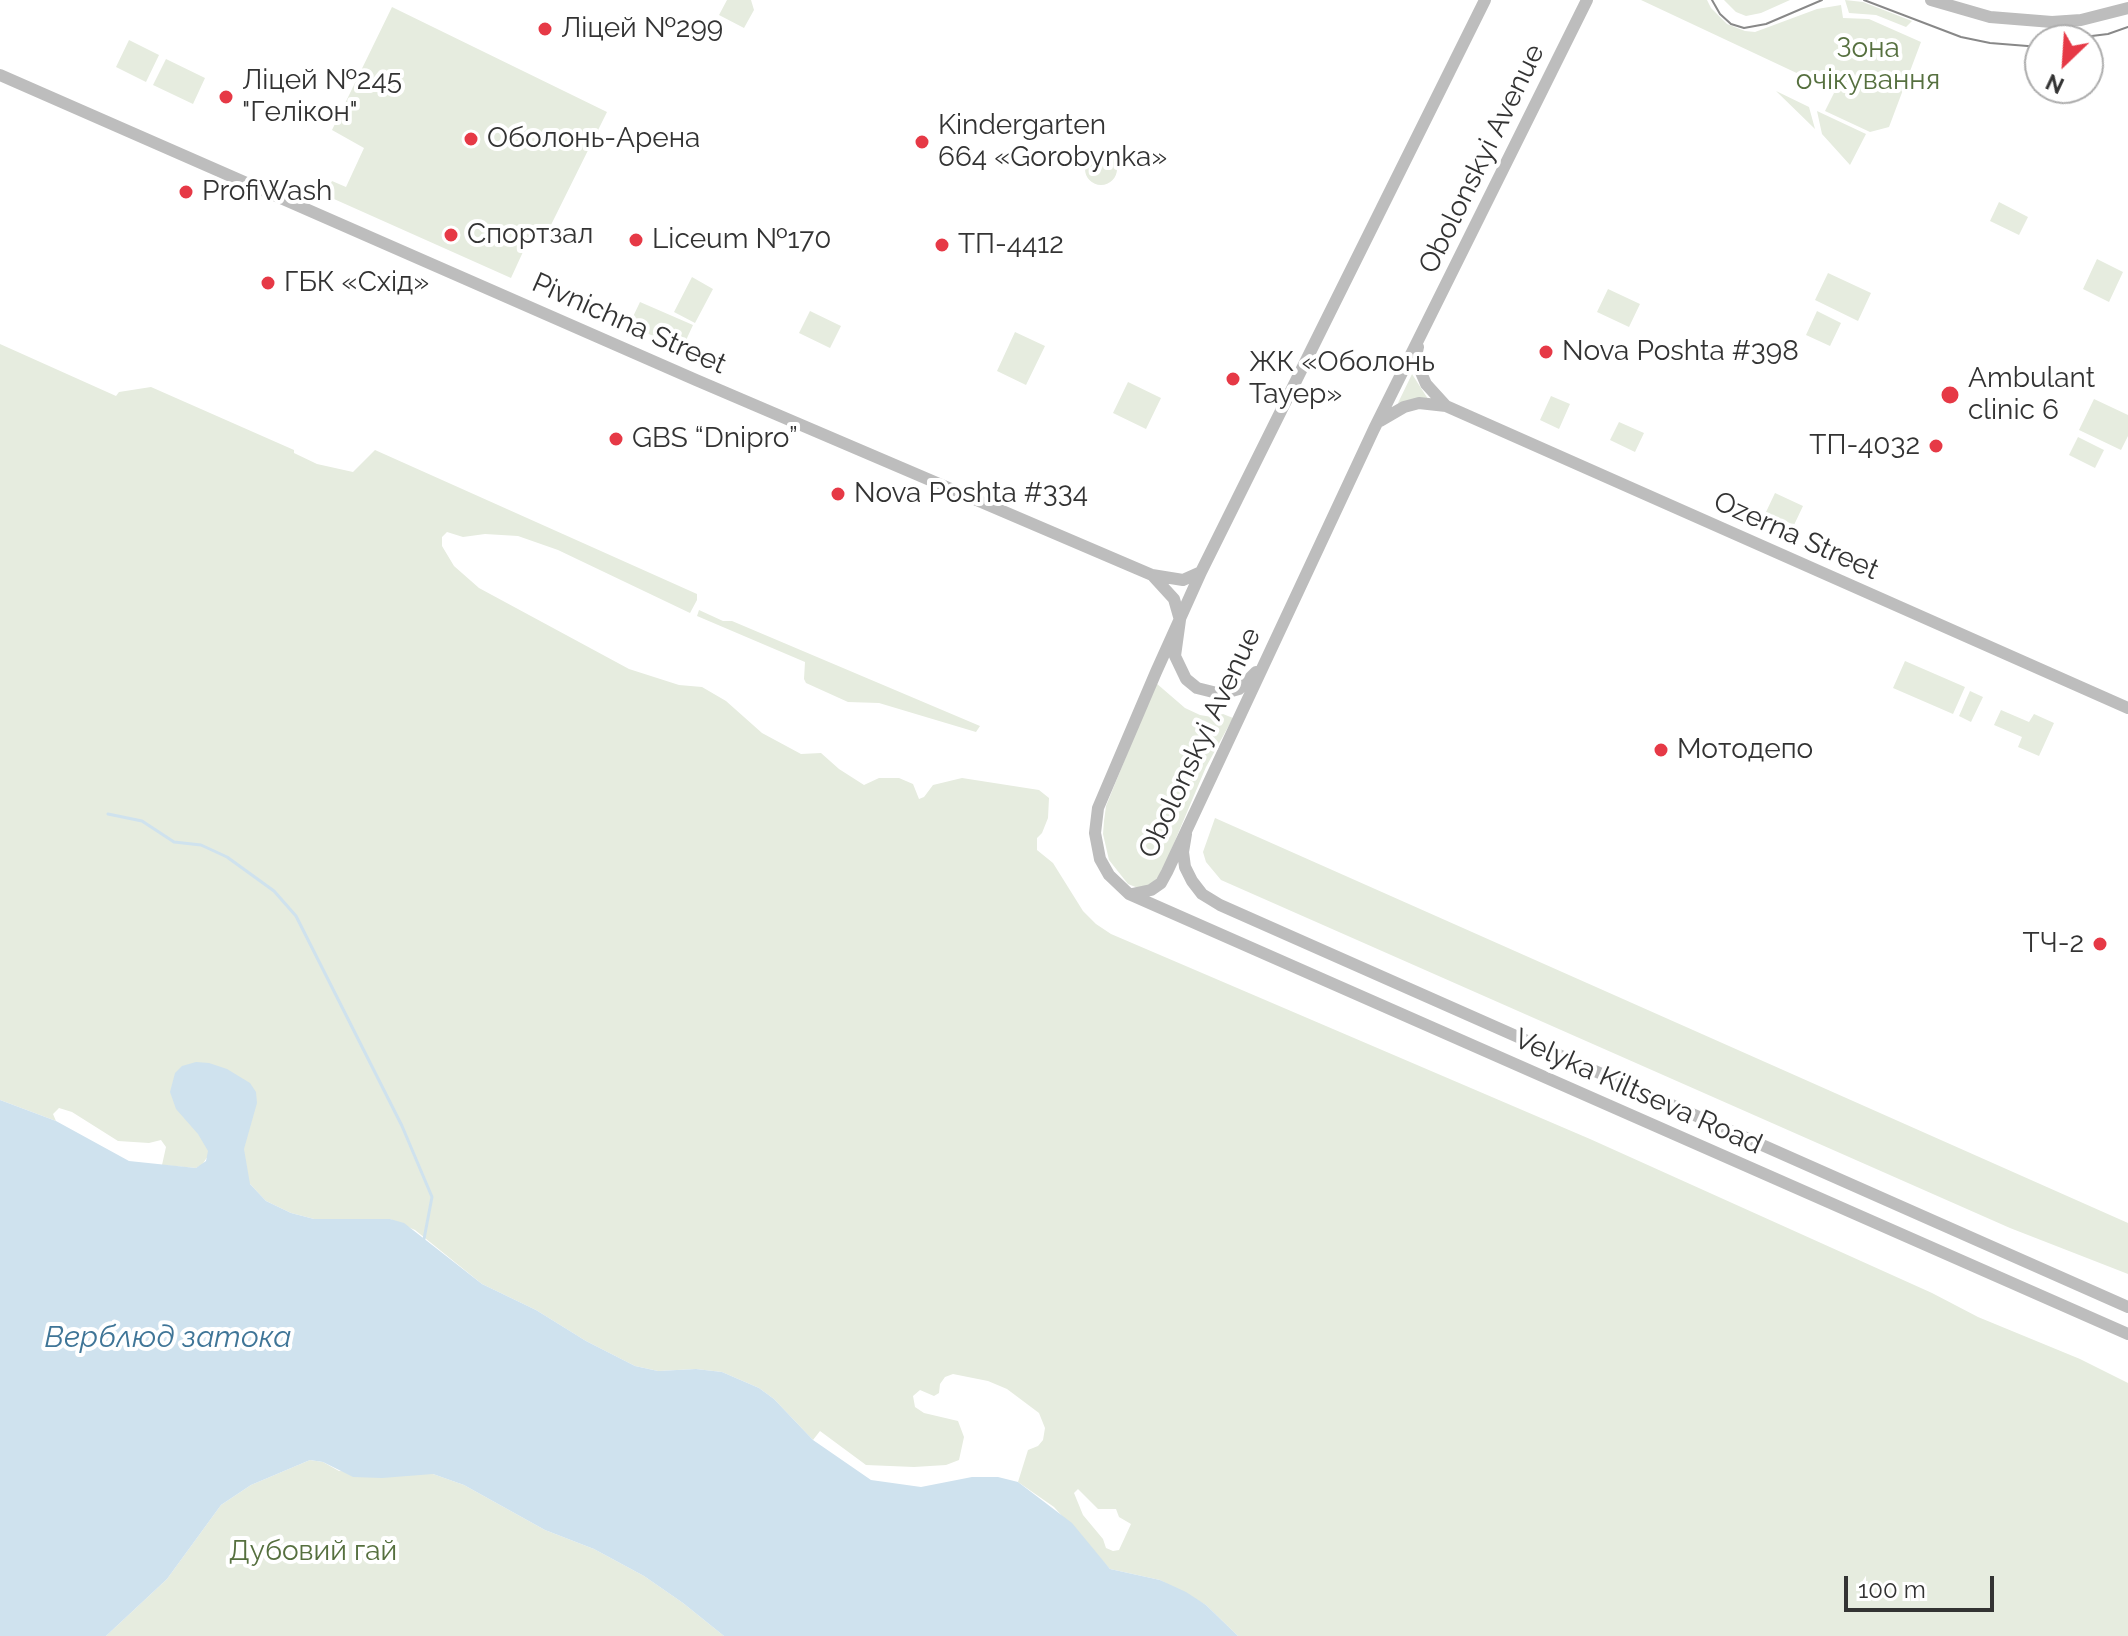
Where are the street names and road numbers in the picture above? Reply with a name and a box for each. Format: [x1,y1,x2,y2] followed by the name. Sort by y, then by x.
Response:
[1412,39,1552,279] street label: Obolonskyi Avenue
[527,266,731,382] street label: Pivnichna Street
[1708,485,1884,587] street label: Ozerna Street
[1132,622,1268,864] street label: Obolonskyi Avenue
[1509,1022,1767,1162] street label: Velyka Kiltseva Road

